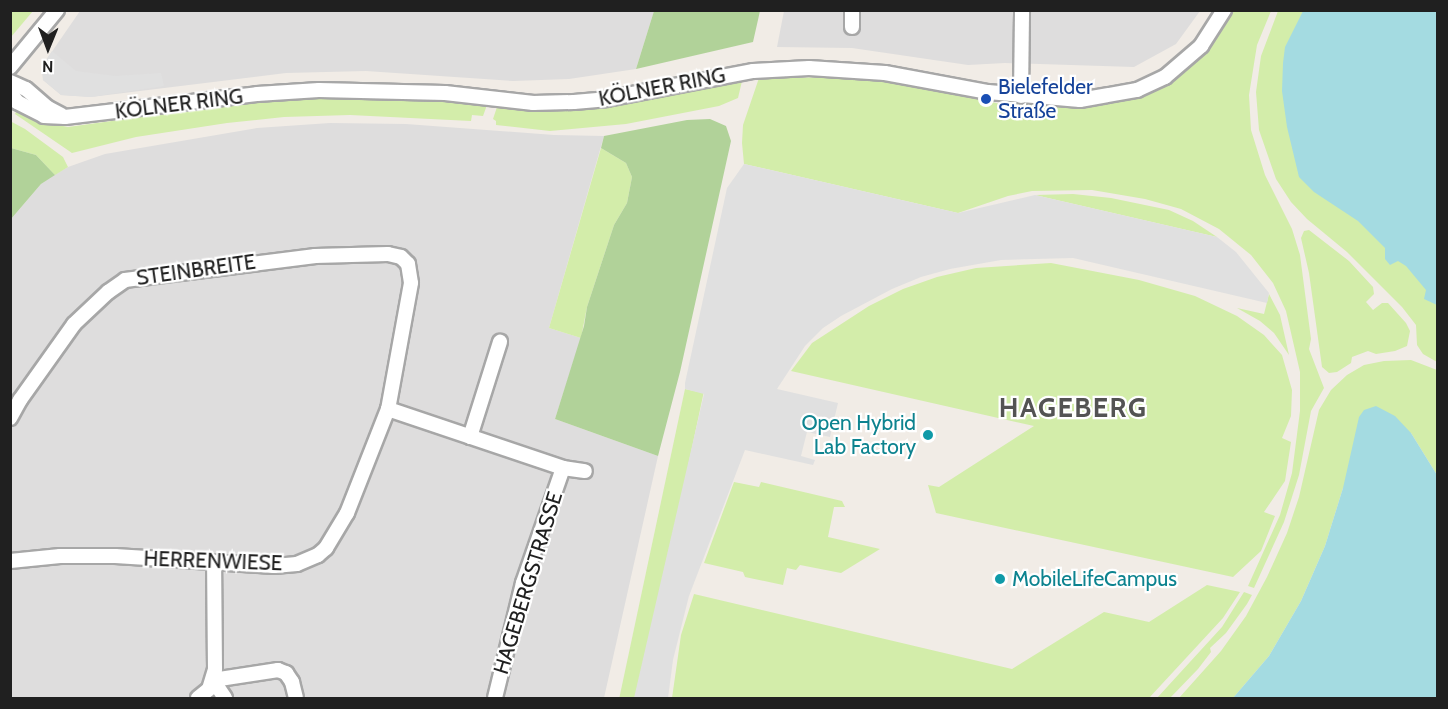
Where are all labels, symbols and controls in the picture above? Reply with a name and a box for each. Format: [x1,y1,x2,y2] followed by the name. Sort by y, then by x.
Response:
[18,18,78,78] north arrow
[42,57,53,76] text: N
[596,62,728,112] street label: KÖLNER RING
[998,74,1093,124] place label: Bielefelder Straße
[114,84,244,124] street label: KÖLNER RING
[979,92,993,106] marker: Bielefelder Straße
[135,249,257,291] street label: STEINBREITE
[999,392,1147,424] district label: HAGEBERG
[801,410,916,460] place label: Open Hybrid Lab Factory
[921,428,935,442] marker: Open Hybrid Lab Factory
[488,489,568,677] street label: HAGEBERGSTRASSE
[143,546,283,576] street label: HERRENWIESE
[1012,566,1177,592] place label: MobileLifeCampus
[993,572,1007,586] marker: MobileLifeCampus

